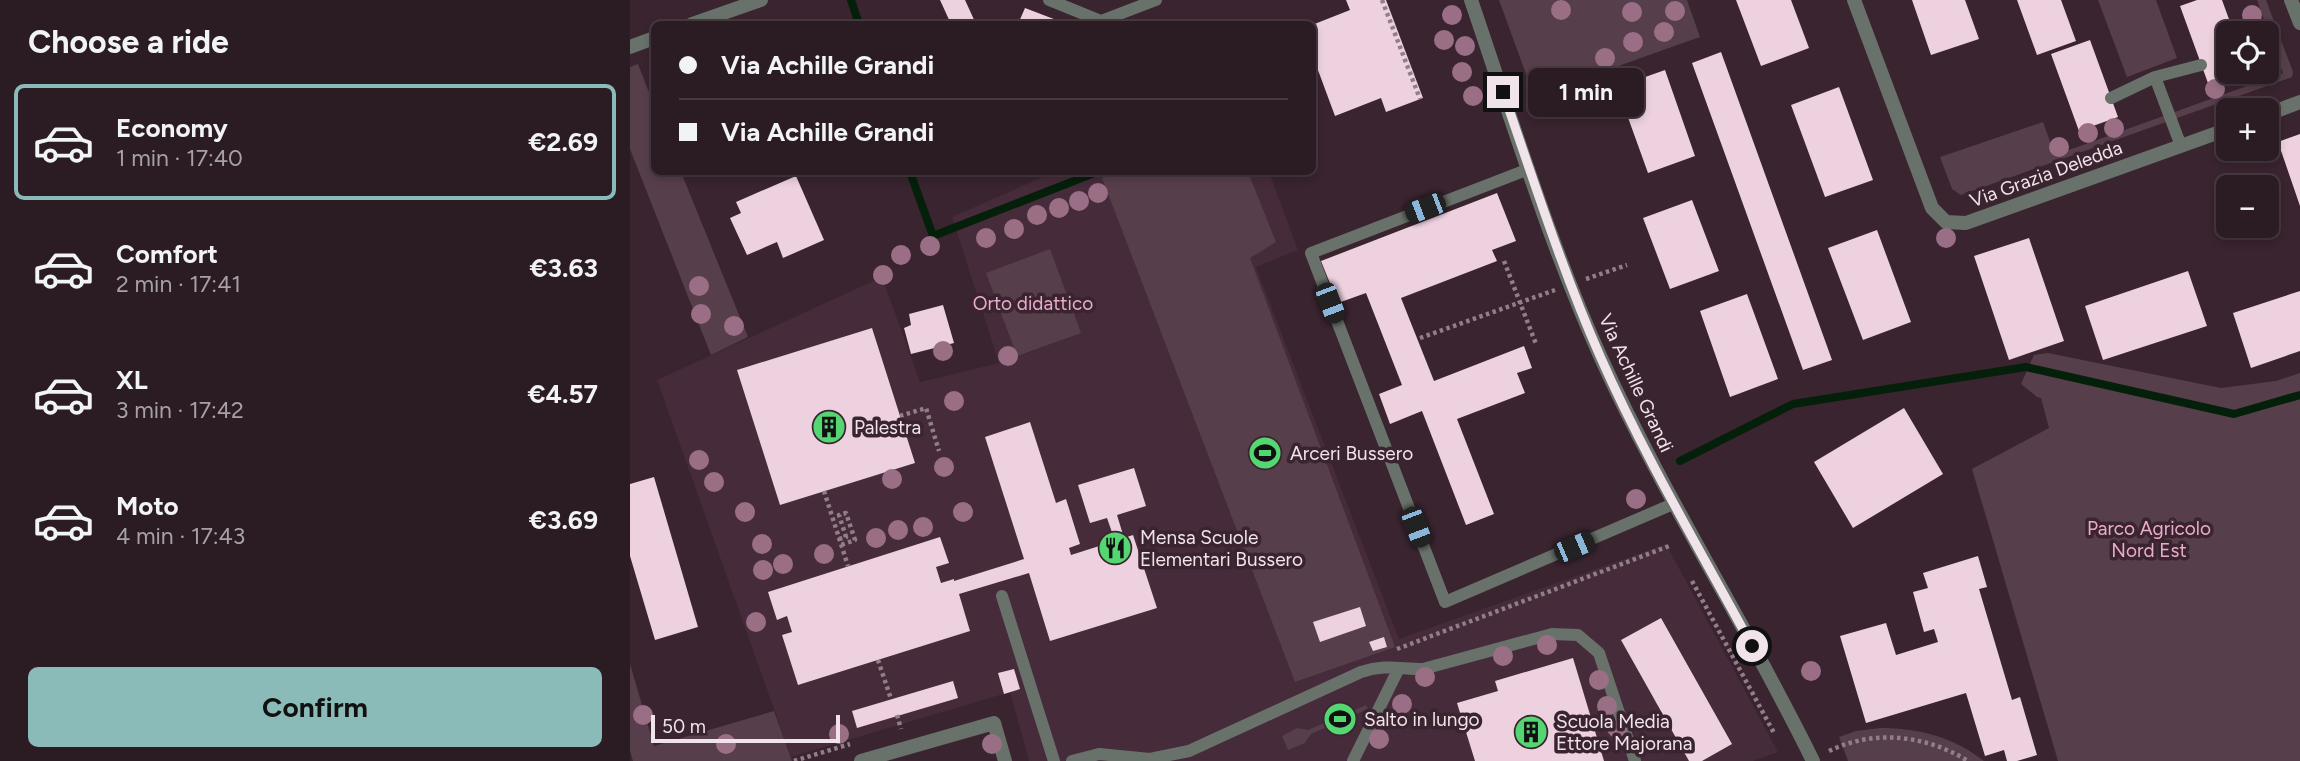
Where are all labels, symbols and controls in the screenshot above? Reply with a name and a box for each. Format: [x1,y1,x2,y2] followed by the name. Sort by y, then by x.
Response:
[2216,21,2279,238] map controls
[2216,21,2279,84] button: locate
[28,23,229,61] text: Choose a ride
[721,49,934,81] text: Via Achille Grandi
[1528,68,1643,116] callout: 1 min
[1487,76,1519,108] route end
[1559,78,1613,106] text: 1 min
[2216,98,2279,161] button: +
[32,111,95,174] icon: car
[116,112,228,144] text: Economy
[721,116,934,148] text: Via Achille Grandi
[528,126,598,158] text: €2.69
[1967,136,2125,212] street label: Via Grazia Deledda
[116,144,243,172] text: 1 min · 17:40
[2216,175,2279,238] button: −
[1402,191,1449,225] car
[32,237,95,300] icon: car
[116,238,218,270] text: Comfort
[529,252,598,284] text: €3.63
[116,270,241,298] text: 2 min · 17:41
[1313,280,1348,326] car
[973,292,1093,315] park label: Orto didattico
[1594,310,1678,456] street label: Via Achille Grandi
[32,363,95,426] icon: car
[116,364,148,396] text: XL
[527,378,598,410] text: €4.57
[116,396,244,424] text: 3 min · 17:42
[810,408,848,446] building icon: Palestra
[854,416,921,439] place label: Palestra
[1246,434,1284,472] sports icon: Arceri Bussero
[1290,442,1413,465] place label: Arceri Bussero
[32,489,95,552] icon: car
[116,490,179,522] text: Moto
[529,504,598,536] text: €3.69
[1399,504,1434,550] car
[2087,517,2211,562] park label: Parco Agricolo Nord Est
[116,522,245,550] text: 4 min · 17:43
[1140,526,1303,571] place label: Mensa Scuole Elementari Bussero
[1096,529,1134,567] restaurant icon: Mensa Scuole Elementari Bussero
[1551,529,1598,565] car
[1736,630,1768,662] route start
[28,667,602,747] button: Confirm
[1321,700,1359,738] sports icon: Salto in lungo
[1364,708,1480,731] place label: Salto in lungo
[1556,710,1692,755] place label: Scuola Media Ettore Majorana
[651,712,840,744] scale bar
[1512,713,1550,751] building icon: Scuola Media Ettore Majorana
[662,715,706,738] text: 50 m

